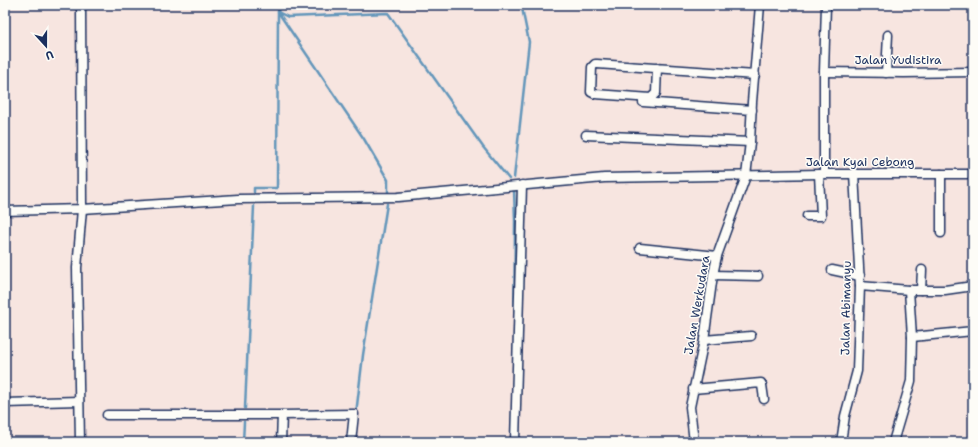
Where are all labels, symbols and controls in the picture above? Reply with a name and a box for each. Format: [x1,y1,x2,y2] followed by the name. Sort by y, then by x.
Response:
[26,26,66,66] north arrow
[43,47,56,63] text: U
[854,52,942,68] street label: Jalan Yudistira
[806,154,914,170] street label: Jalan Kyai Cebong
[680,254,714,356] street label: Jalan Werkudara
[837,261,855,355] street label: Jalan Abimanyu

